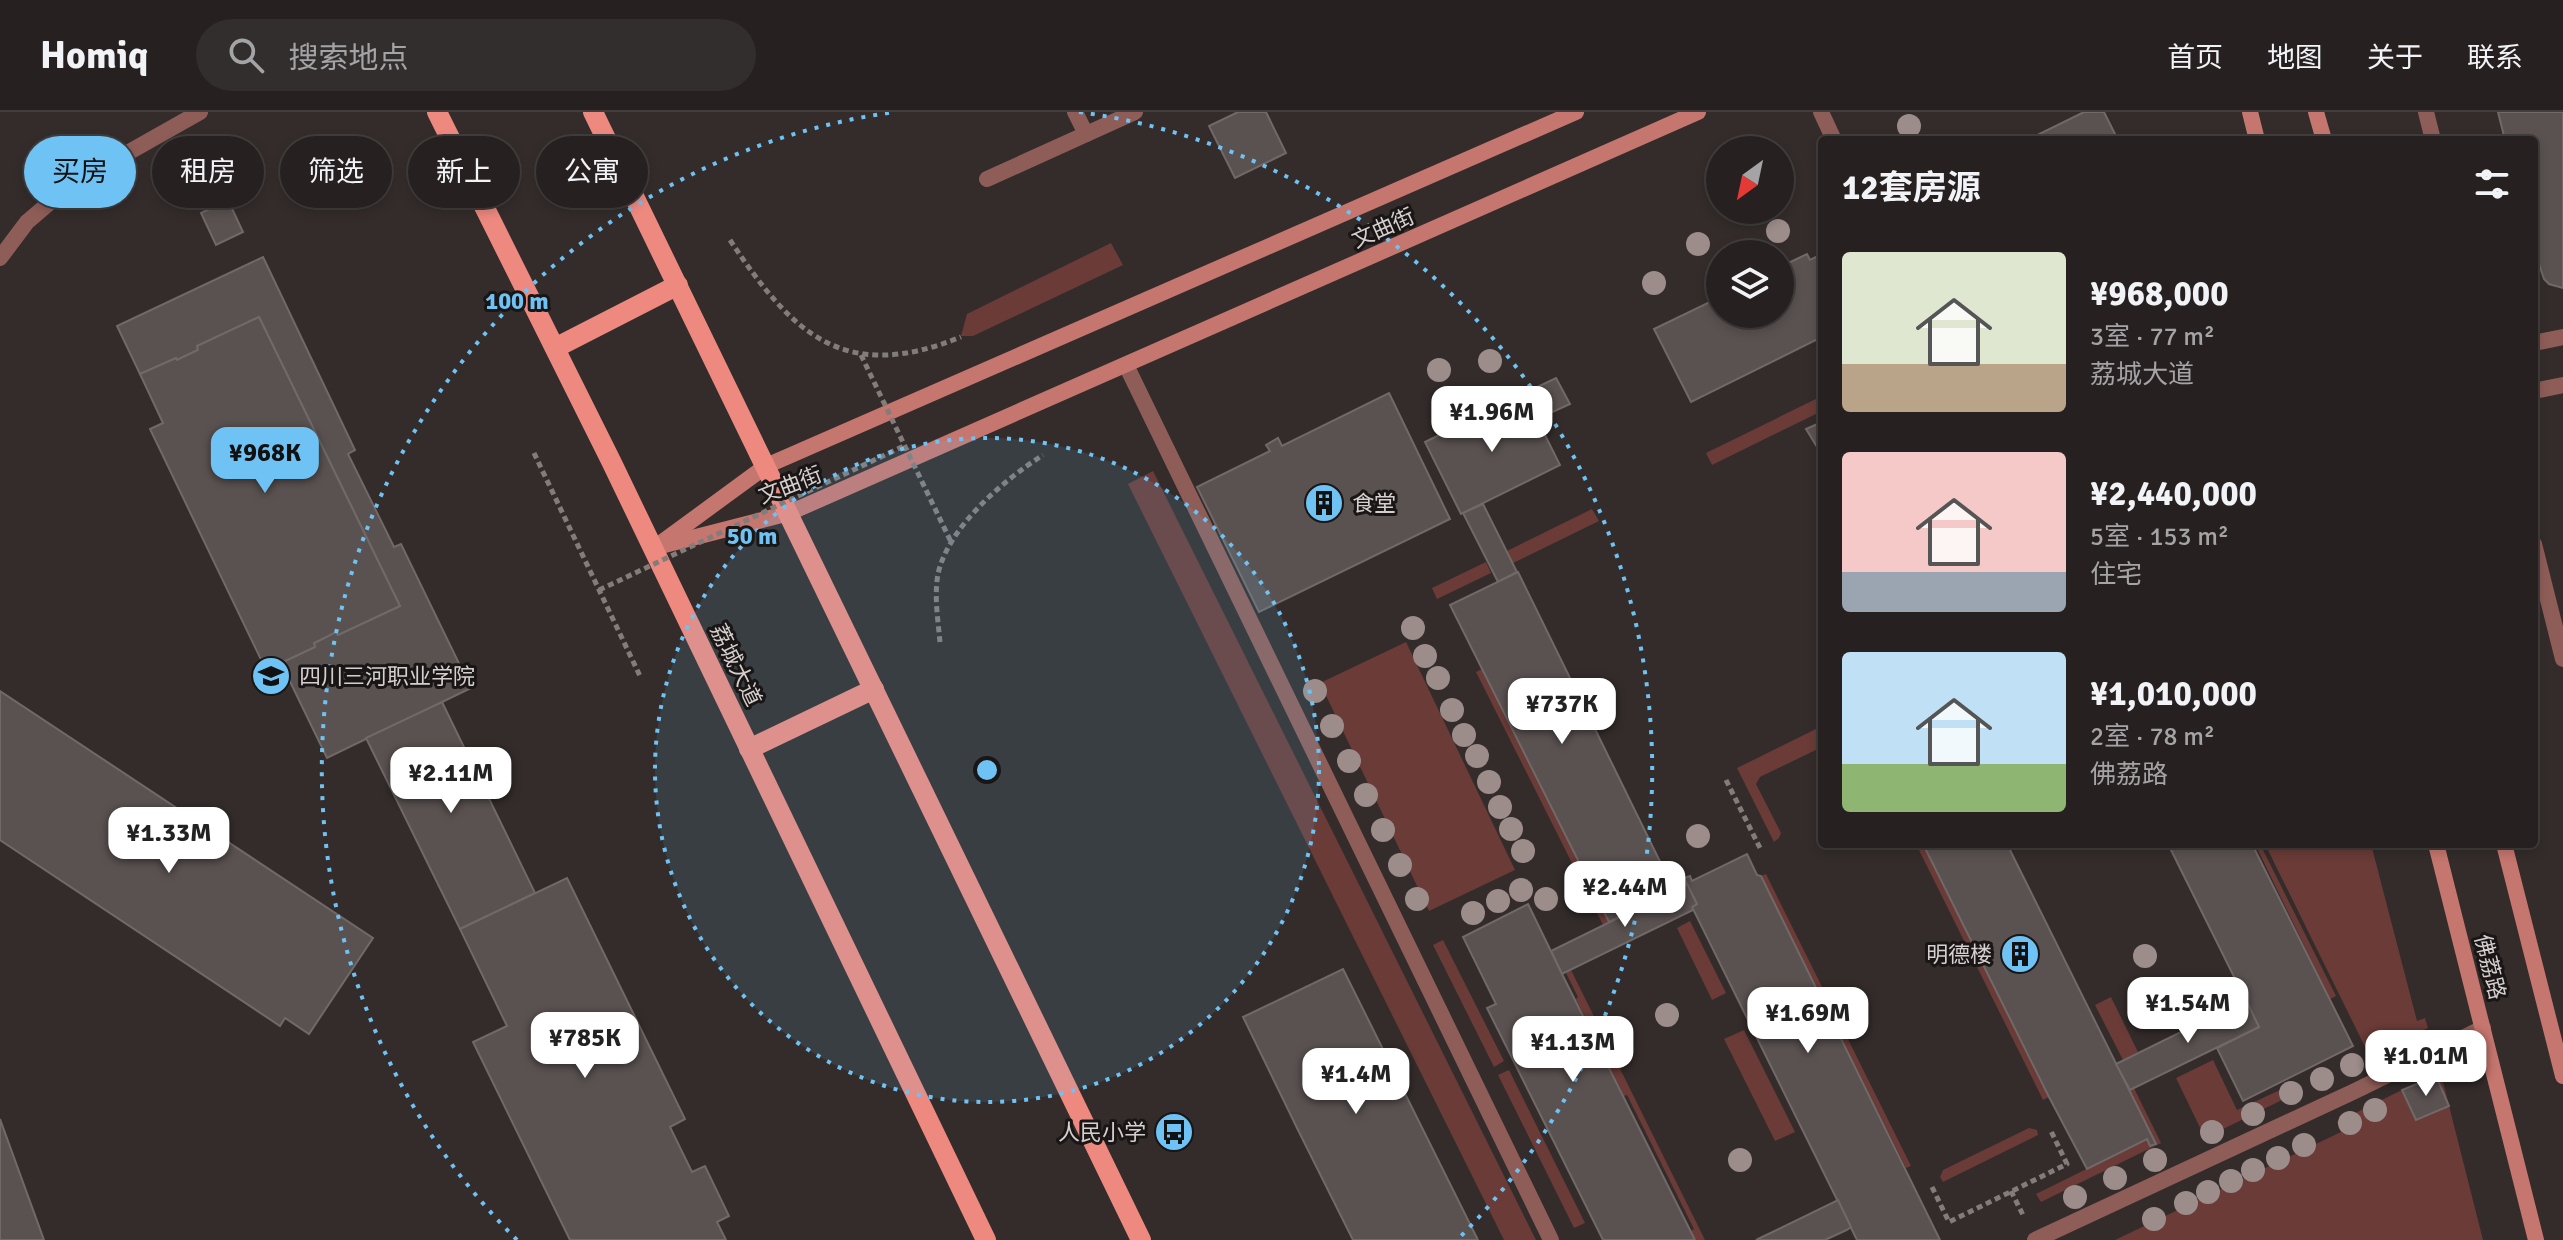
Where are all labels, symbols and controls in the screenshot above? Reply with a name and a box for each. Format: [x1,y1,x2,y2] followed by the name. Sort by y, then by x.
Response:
[196,19,756,91] search box
[40,32,148,79] text: Homiq
[224,33,268,77] icon: search
[288,40,408,77] text: 搜索地点
[2167,41,2223,75] text: 首页
[2267,41,2323,75] text: 地图
[2367,41,2423,75] text: 关于
[2467,41,2523,75] text: 联系
[24,136,136,208] chip: 买房
[152,136,264,208] chip: 租房
[280,136,392,208] chip: 筛选
[408,136,520,208] chip: 新上
[536,136,648,208] chip: 公寓
[1706,136,1794,224] north arrow
[1706,136,1794,328] map controls
[2470,162,2514,206] icon: filters
[1842,167,1981,209] text: 12套房源
[1347,202,1419,254] street label: 文曲街
[1706,240,1794,328] button: layers
[2090,273,2229,315] text: ¥968,000
[1906,284,2002,380] icon: home
[485,286,549,316] text: 100 m
[2090,321,2215,353] text: 3室 · 77 m²
[2090,359,2194,391] text: 荔城大道
[1427,386,1557,454] pin: ¥1.96M
[1449,396,1535,428] text: ¥1.96M
[209,427,321,495] pin: ¥968K
[229,437,301,469] text: ¥968K
[754,461,826,509] street label: 文曲街
[2090,473,2257,515] text: ¥2,440,000
[1303,482,1345,524] building icon: 食堂
[1906,484,2002,580] icon: home
[1352,490,1396,517] place label: 食堂
[727,521,777,551] text: 50 m
[2090,521,2229,553] text: 5室 · 153 m²
[2090,559,2142,591] text: 住宅
[705,620,767,710] street label: 荔城大道
[250,655,292,697] school or university icon: 四川三河职业学院
[299,663,475,690] place label: 四川三河职业学院
[2090,673,2257,715] text: ¥1,010,000
[1506,678,1618,746] pin: ¥737K
[1906,684,2002,780] icon: home
[1526,688,1598,720] text: ¥737K
[2090,721,2215,753] text: 2室 · 78 m²
[386,747,516,815] pin: ¥2.11M
[973,756,1001,784] centre of rings
[408,757,494,789] text: ¥2.11M
[2090,759,2168,791] text: 佛荔路
[104,807,234,875] pin: ¥1.33M
[126,817,212,849] text: ¥1.33M
[1560,861,1690,929] pin: ¥2.44M
[1582,871,1668,903] text: ¥2.44M
[2469,932,2511,1002] street label: 佛荔路
[1999,933,2041,975] building icon: 明德楼
[1926,941,1992,968] place label: 明德楼
[2123,977,2253,1045] pin: ¥1.54M
[1743,987,1873,1055] pin: ¥1.69M
[2145,987,2231,1019] text: ¥1.54M
[1765,997,1851,1029] text: ¥1.69M
[529,1012,641,1080] pin: ¥785K
[1508,1016,1638,1084] pin: ¥1.13M
[549,1022,621,1054] text: ¥785K
[1530,1026,1616,1058] text: ¥1.13M
[2361,1030,2491,1098] pin: ¥1.01M
[2383,1040,2469,1072] text: ¥1.01M
[1300,1048,1412,1116] pin: ¥1.4M
[1320,1058,1392,1090] text: ¥1.4M
[1153,1111,1195,1153] bus stop icon: 人民小学
[1058,1119,1146,1146] place label: 人民小学

